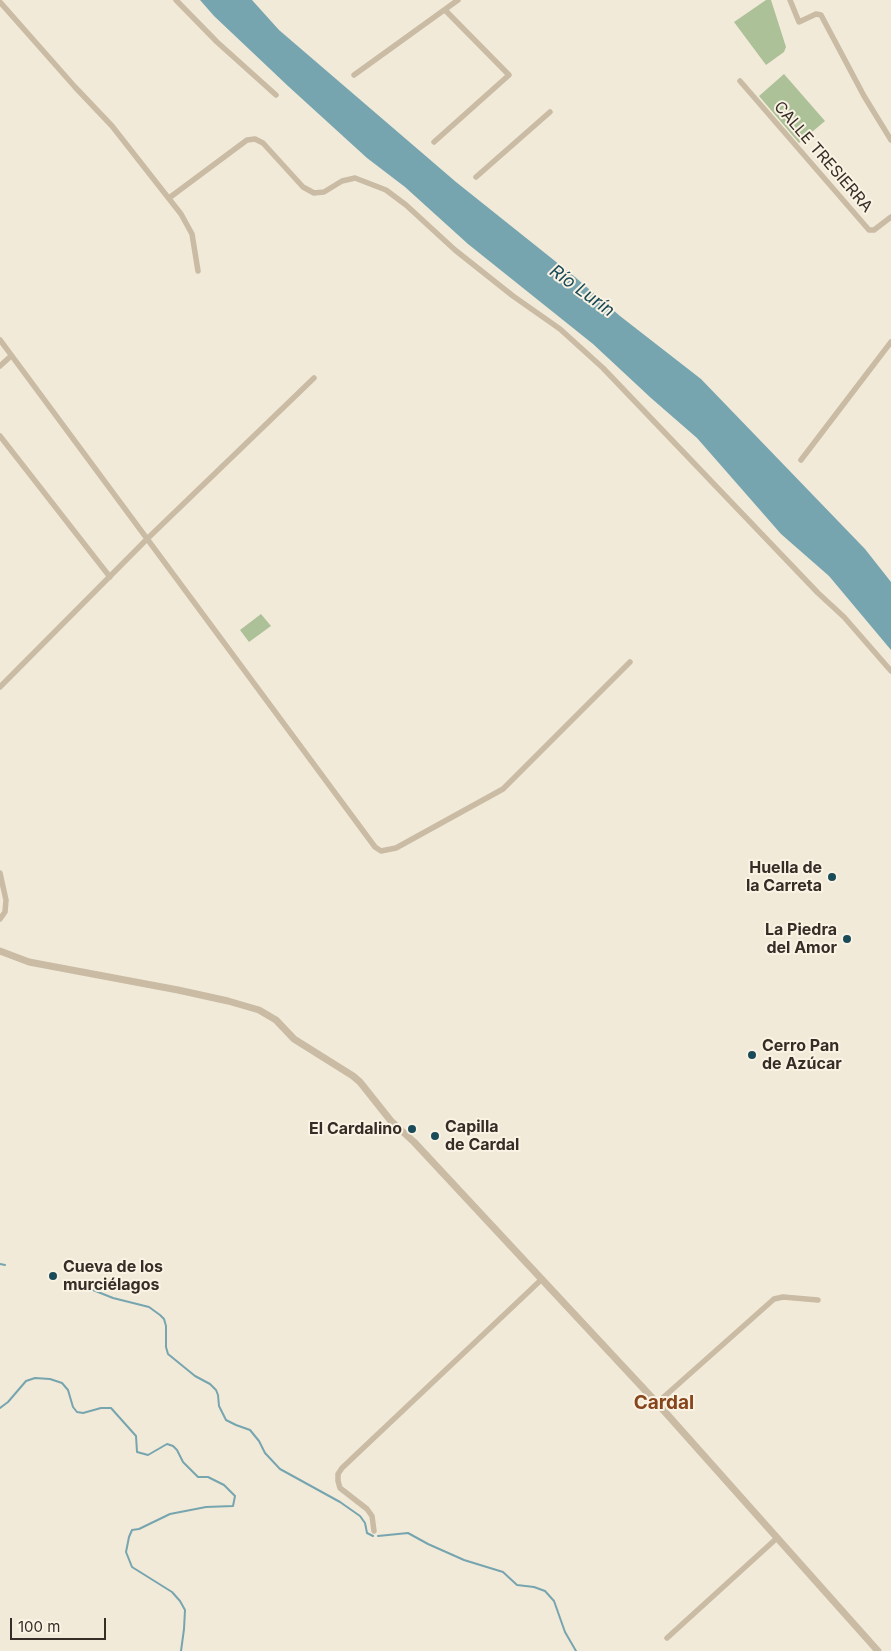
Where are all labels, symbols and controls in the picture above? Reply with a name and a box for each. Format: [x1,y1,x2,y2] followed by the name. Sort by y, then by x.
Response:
[770,98,876,216] street label: CALLE TRESIERRA
[545,260,619,322] water label: Río Lurín
[746,858,822,896] place label: Huella de la Carreta
[826,871,838,883] marker: Huella de la Carreta
[765,920,837,958] place label: La Piedra del Amor
[841,933,853,945] marker: La Piedra del Amor
[762,1036,842,1074] place label: Cerro Pan de Azúcar
[746,1049,758,1061] marker: Cerro Pan de Azúcar
[445,1117,519,1155] place label: Capilla de Cardal
[309,1119,402,1139] place label: El Cardalino
[406,1123,418,1135] marker: El Cardalino
[429,1130,441,1142] marker: Capilla de Cardal
[63,1257,163,1295] place label: Cueva de los murciélagos
[47,1270,59,1282] marker: Cueva de los murciélagos
[634,1392,694,1414] district label: Cardal
[12,1608,109,1640] scale bar
[18,1617,60,1636] text: 100 m

